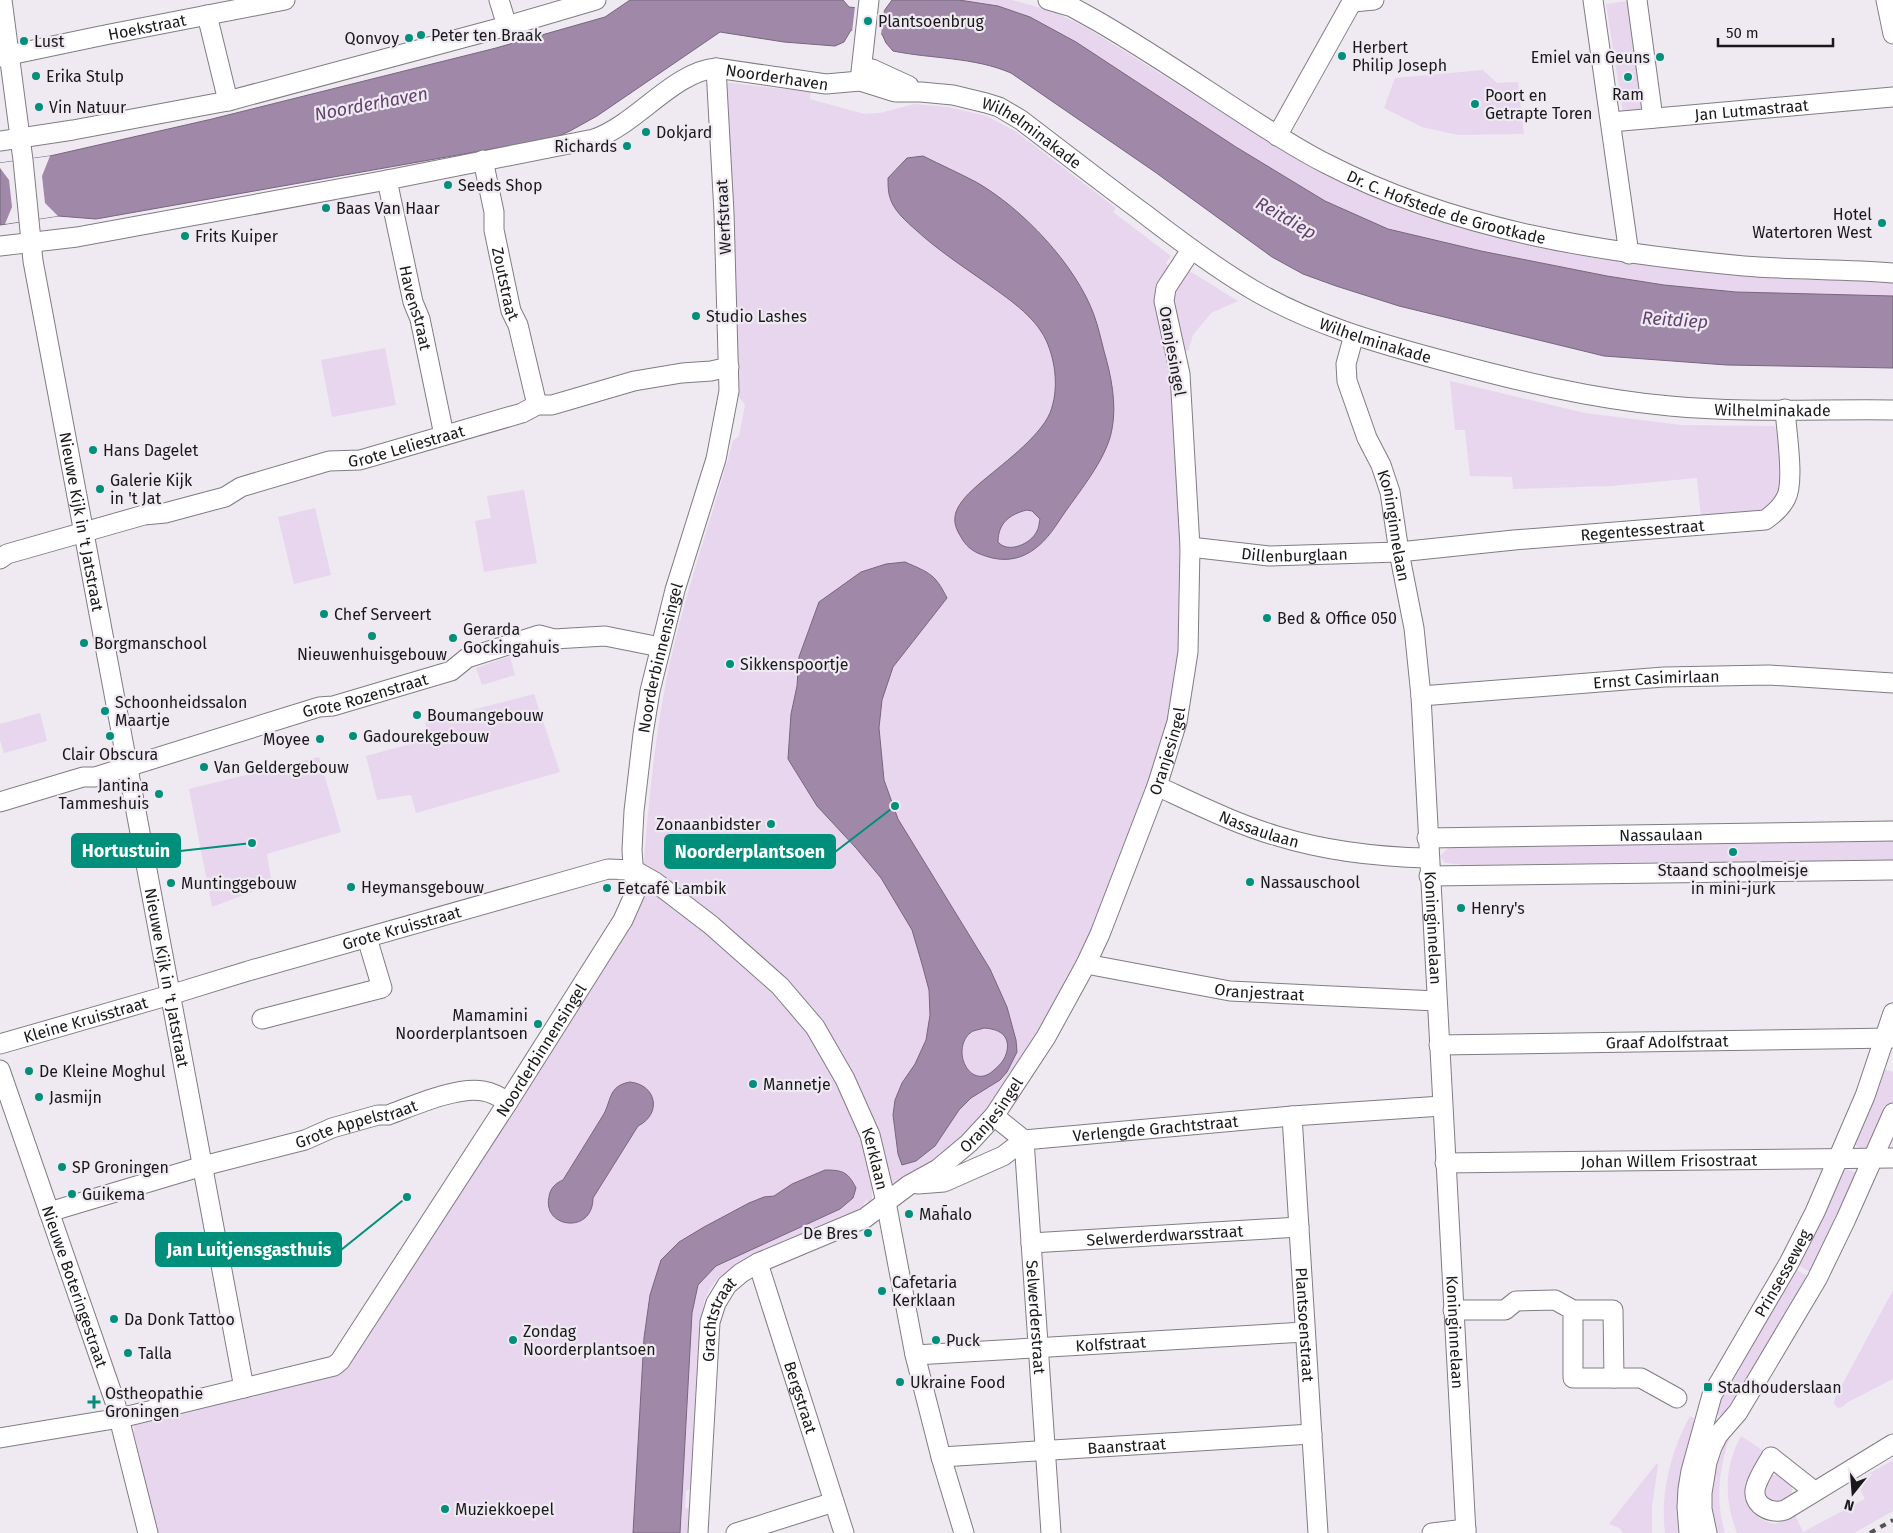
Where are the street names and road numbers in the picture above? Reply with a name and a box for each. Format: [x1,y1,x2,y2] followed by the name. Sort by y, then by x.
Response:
[106,10,188,44] street label: Hoekstraat
[724,61,830,94] street label: Noorderhaven
[980,93,1085,173] street label: Wilhelminakade
[1694,96,1810,125] street label: Jan Lutmastraat
[1344,166,1547,248] street label: Dr. C. Hofstede de Grootkade
[712,179,735,255] street label: Werfstraat
[488,245,523,324] street label: Zoutstraat
[395,264,435,352] street label: Havenstraat
[1155,305,1190,398] street label: Oranjesingel
[1316,314,1433,367] street label: Wilhelminakade
[1714,400,1831,420] street label: Wilhelminakade
[348,421,467,470] street label: Grote Leliestraat
[55,430,107,613] street label: Nieuwe Kijk in 't Jatstraat
[1373,467,1414,583] street label: Koninginnelaan
[1580,516,1705,545] street label: Regentessestraat
[1240,544,1348,566] street label: Dillenburglaan
[634,580,687,734] street label: Noorderbinnensingel
[1592,667,1720,693] street label: Ernst Casimirlaan
[300,669,430,722] street label: Grote Rozenstraat
[1145,706,1189,798] street label: Oranjesingel
[1216,807,1301,852] street label: Nassaulaan
[1619,825,1703,845] street label: Nassaulaan
[1420,871,1445,985] street label: Koninginnelaan
[141,887,193,1069] street label: Nieuwe Kijk in 't Jatstraat
[340,902,463,954] street label: Grote Kruisstraat
[1213,979,1305,1005] street label: Oranjestraat
[492,980,591,1120] street label: Noorderbinnensingel
[21,993,150,1047] street label: Kleine Kruisstraat
[1605,1032,1729,1052] street label: Graaf Adolfstraat
[956,1074,1027,1157] street label: Oranjesingel
[293,1096,420,1152] street label: Grote Appelstraat
[1072,1112,1239,1146] street label: Verlengde Grachtstraat
[858,1124,892,1192] street label: Kerklaan
[1581,1151,1758,1171] street label: Johan Willem Frisostraat
[38,1203,111,1370] street label: Nieuwe Boteringestraat
[1086,1221,1244,1250] street label: Selwerderdwarsstraat
[1751,1226,1815,1320] street label: Prinsesseweg
[1022,1260,1049,1375] street label: Selwerderstraat
[1291,1267,1318,1383] street label: Plantsoenstraat
[699,1273,740,1362] street label: Grachtstraat
[1442,1275,1467,1389] street label: Koninginnelaan
[1075,1332,1147,1356] street label: Kolfstraat
[780,1359,821,1436] street label: Bergstraat
[1087,1434,1167,1458] street label: Baanstraat

